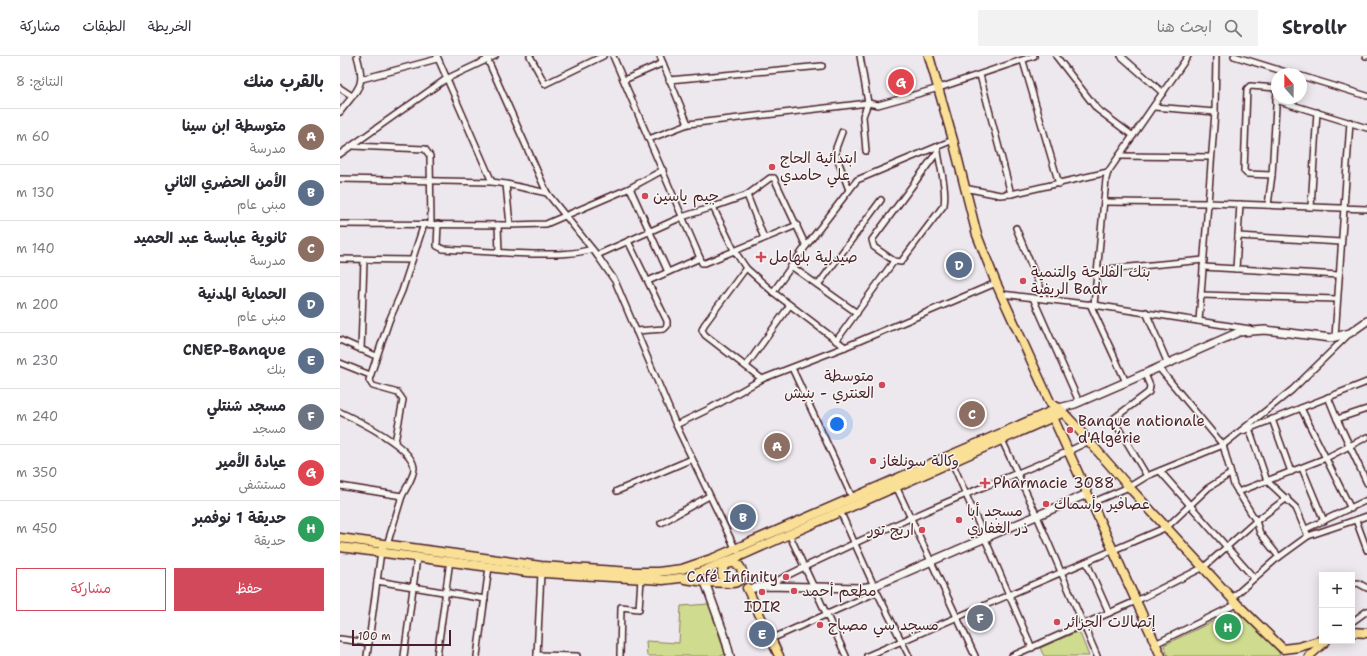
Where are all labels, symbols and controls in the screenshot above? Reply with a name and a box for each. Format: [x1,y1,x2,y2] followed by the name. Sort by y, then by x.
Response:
[978,10,1258,46] search box
[1282,15,1347,40] text: Strollr
[20,17,60,35] text: مشاركة
[82,17,126,35] text: الطبقات
[148,17,191,35] text: الخريطة
[1157,17,1212,37] text: ابحث هنا
[1222,17,1244,39] icon: search
[888,67,914,97] pin: G
[1271,68,1307,104] north arrow
[244,70,324,92] text: بالقرب منك
[16,73,63,90] text: النتائج: 8
[182,116,286,136] text: متوسطة ابن سينا
[16,128,50,145] text: 60 m
[306,128,316,145] text: A
[250,140,286,157] text: مدرسة
[780,148,857,188] place label: ابتدائية الحاج علي حامدي
[767,162,777,172] marker: ابتدائية الحاج علي حامدي
[164,172,286,192] text: الأمن الحضري الثاني
[16,184,54,201] text: 130 m
[307,184,315,201] text: B
[653,186,719,208] place label: جيم ياسين
[640,191,650,201] marker: جيم ياسين
[237,196,286,213] text: مبنى عام
[134,228,286,248] text: ثانوية عبابسة عبد الحميد
[16,240,55,257] text: 140 m
[307,240,315,257] text: C
[769,247,858,267] place label: صيدلية بلهامل
[946,250,972,280] pin: D
[250,252,286,269] text: مدرسة
[756,252,766,262] marker: صيدلية بلهامل
[1031,262,1151,299] place label: بنك الفلاحة والتنمية الريفية Badr
[1018,276,1028,286] marker: بنك الفلاحة والتنمية الريفية Badr
[198,284,286,304] text: الحماية المدنية
[16,296,58,313] text: 200 m
[306,296,316,313] text: D
[237,308,286,325] text: مبنى عام
[183,340,286,360] text: CNEP-Banque
[16,352,58,369] text: 230 m
[307,352,315,369] text: E
[267,361,286,378] text: بنك
[784,366,874,404] place label: متوسطة العنتري - بنيش
[877,380,887,390] marker: متوسطة العنتري - بنيش
[207,396,286,416] text: مسجد شنتلي
[959,399,985,429] pin: C
[16,408,58,425] text: 240 m
[307,408,315,425] text: F
[1078,411,1205,448] place label: Banque nationale d'Algérie
[827,414,847,434] your location
[253,420,286,437] text: مسجد
[1065,425,1075,435] marker: Banque nationale d'Algérie
[764,431,790,461] pin: A
[880,451,959,471] place label: وكالة سونلغاز
[217,452,286,472] text: عيادة الأمير
[868,456,878,466] marker: وكالة سونلغاز
[16,464,57,481] text: 350 m
[306,464,316,481] text: G
[993,473,1114,493] place label: Pharmacie 3088
[238,476,286,493] text: مستشفى
[980,478,990,488] marker: Pharmacie 3088
[1054,494,1150,514] place label: عصافير وأسماك
[1041,499,1051,509] marker: عصافير وأسماك
[967,501,1029,539] place label: مسجد أبا ذر الغفاري
[730,502,756,532] pin: B
[193,508,286,528] text: حديقة 1 نوفمبر
[954,515,964,525] marker: مسجد أبا ذر الغفاري
[16,520,57,537] text: 450 m
[306,520,316,537] text: H
[867,520,914,540] place label: اريج تور
[917,525,927,535] marker: اريج تور
[254,532,286,549] text: حديقة
[686,567,778,587] place label: Café Infinity
[16,568,166,611] button: مشاركة
[174,568,324,611] button: حفظ
[781,572,791,582] marker: Café Infinity
[1319,572,1355,644] map controls
[1319,572,1355,608] button: +
[802,581,877,603] place label: مطعم أحمد
[789,586,799,596] marker: مطعم أحمد
[757,587,767,597] marker: IDIR
[744,597,780,617] place label: IDIR
[967,603,993,633] pin: F
[1319,608,1355,644] button: −
[1063,612,1156,632] place label: إتصالات الجزائر
[1215,612,1241,642] pin: H
[828,615,939,638] place label: مسجد سي مصباح
[1052,617,1062,627] marker: إتصالات الجزائر
[749,619,775,649] pin: E
[815,620,825,630] marker: مسجد سي مصباح
[352,628,451,647] scale bar
[358,629,391,644] text: 100 m

